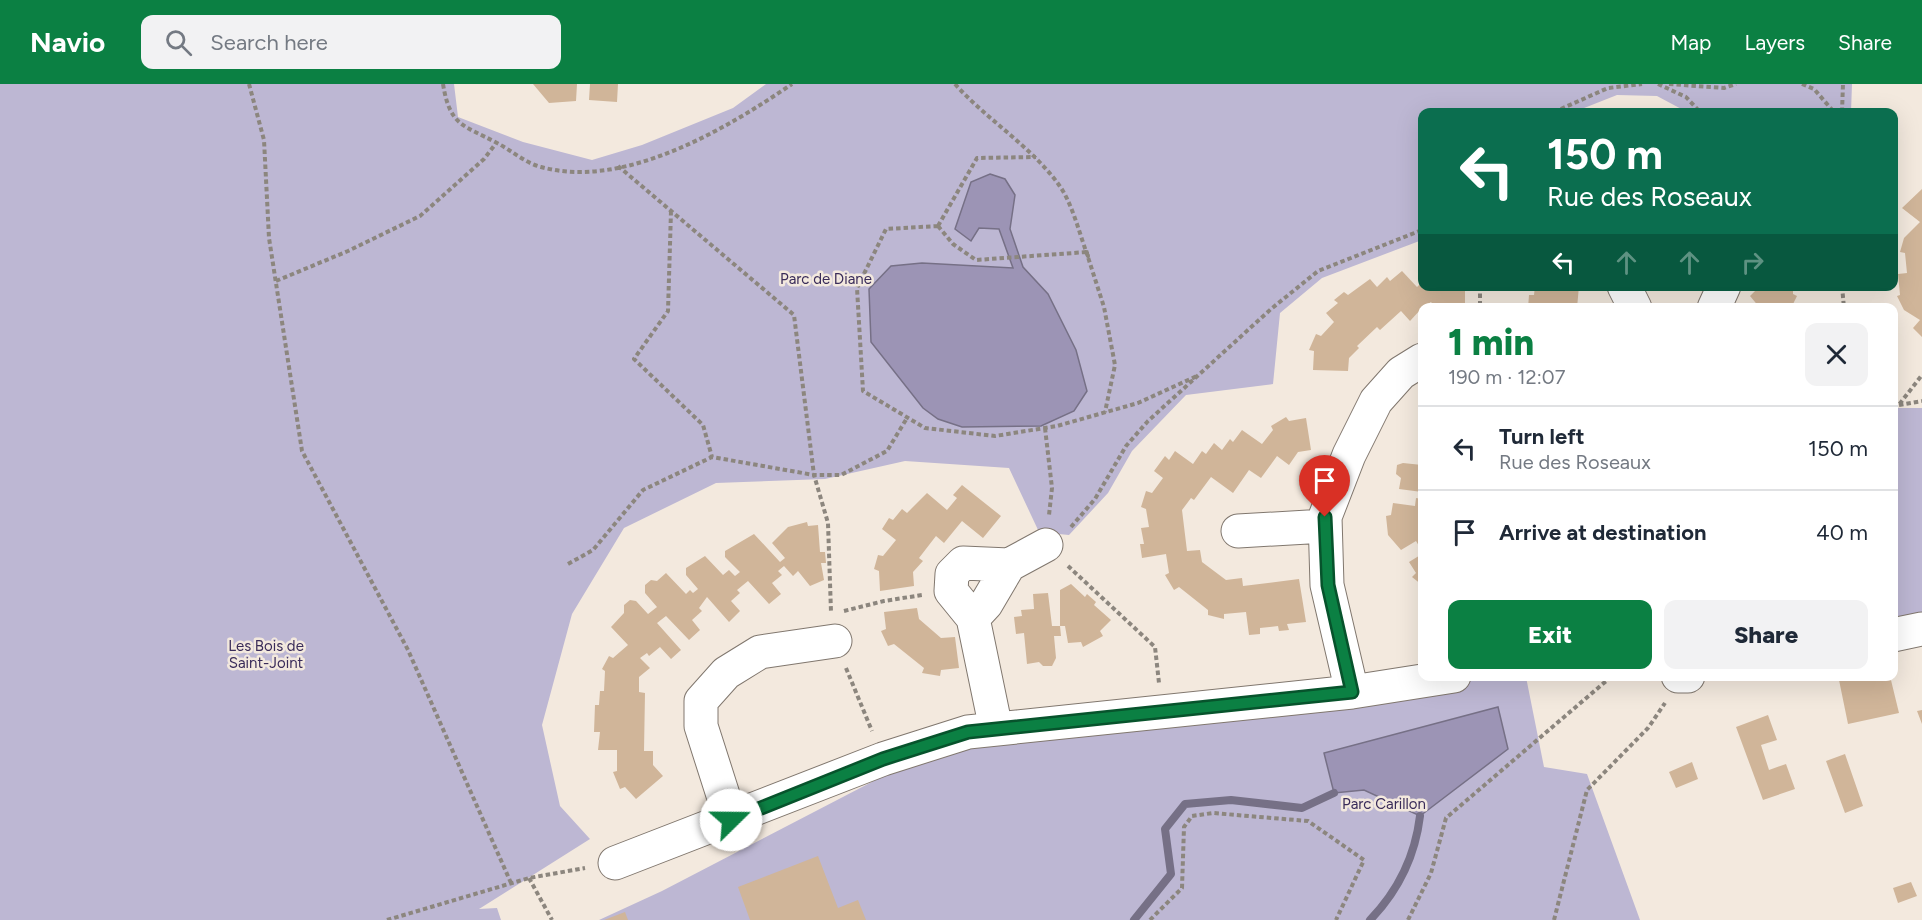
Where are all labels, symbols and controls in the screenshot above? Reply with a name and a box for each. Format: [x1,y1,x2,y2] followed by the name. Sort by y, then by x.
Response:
[141,15,561,69] search box
[30,25,105,59] text: Navio
[162,26,195,59] icon: search
[210,29,328,56] text: Search here
[1671,30,1711,55] text: Map
[1744,30,1805,55] text: Layers
[1838,30,1892,55] text: Share
[1547,129,1663,180] text: 150 m
[1448,132,1526,210] icon: left
[1547,180,1752,213] text: Rue des Roseaux
[1547,246,1580,279] icon: left
[1610,246,1643,279] icon: ahead
[1673,246,1706,279] icon: ahead
[1736,246,1769,279] icon: right
[780,270,872,288] park label: Parc de Diane
[1448,321,1534,364] text: 1 min
[1805,323,1868,386] button: close
[1448,365,1565,389] text: 190 m · 12:07
[1499,423,1585,450] text: Turn left
[1448,432,1481,465] icon: left
[1808,435,1868,462] text: 150 m
[1499,450,1651,474] text: Rue des Roseaux
[1299,455,1350,517] pin
[1308,464,1341,497] icon: arrive
[1448,516,1481,549] icon: arrive
[1499,519,1707,546] text: Arrive at destination
[1816,519,1868,546] text: 40 m
[1448,600,1652,669] button: Exit
[1664,600,1868,669] button: Share
[228,637,304,672] park label: Les Bois de Saint-Joint
[699,788,763,852] position arrow
[1342,795,1426,813] park label: Parc Carillon

